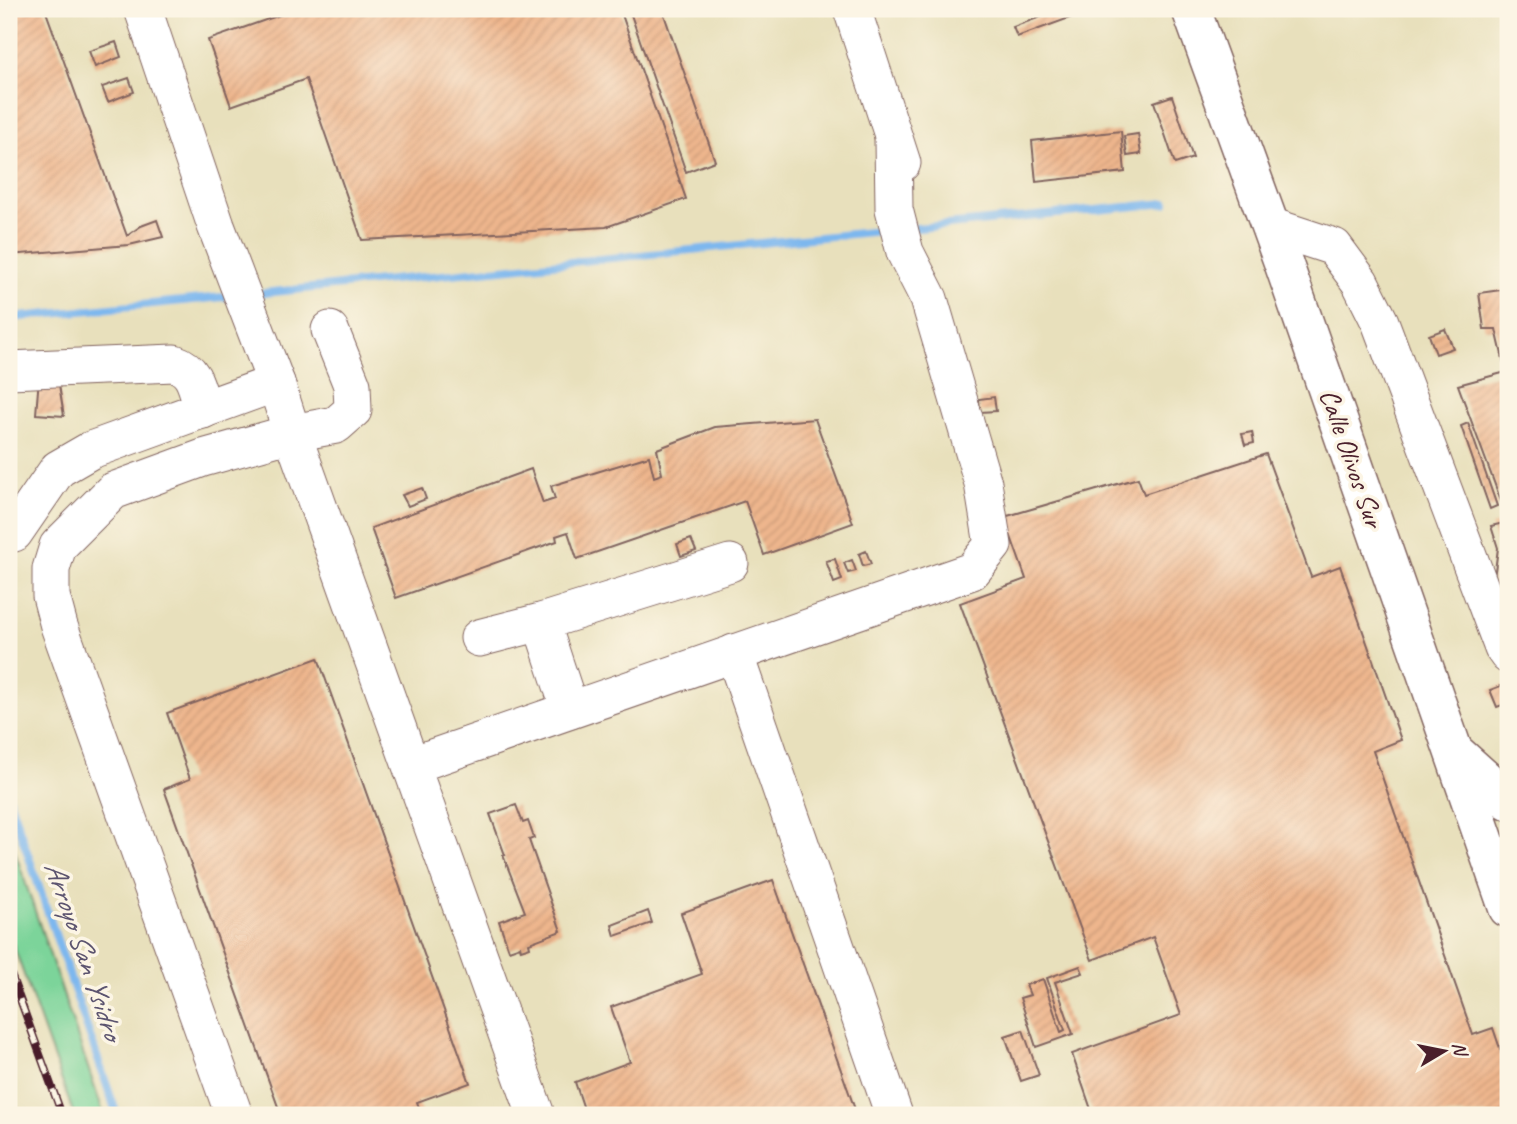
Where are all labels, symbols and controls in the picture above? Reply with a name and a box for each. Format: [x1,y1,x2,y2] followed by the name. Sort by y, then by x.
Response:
[1312,384,1393,534] street label: Calle Olivos Sur
[36,856,134,1049] water label: Arroyo San Ysidro
[1408,1016,1478,1086] north arrow
[1447,1040,1473,1059] text: N

